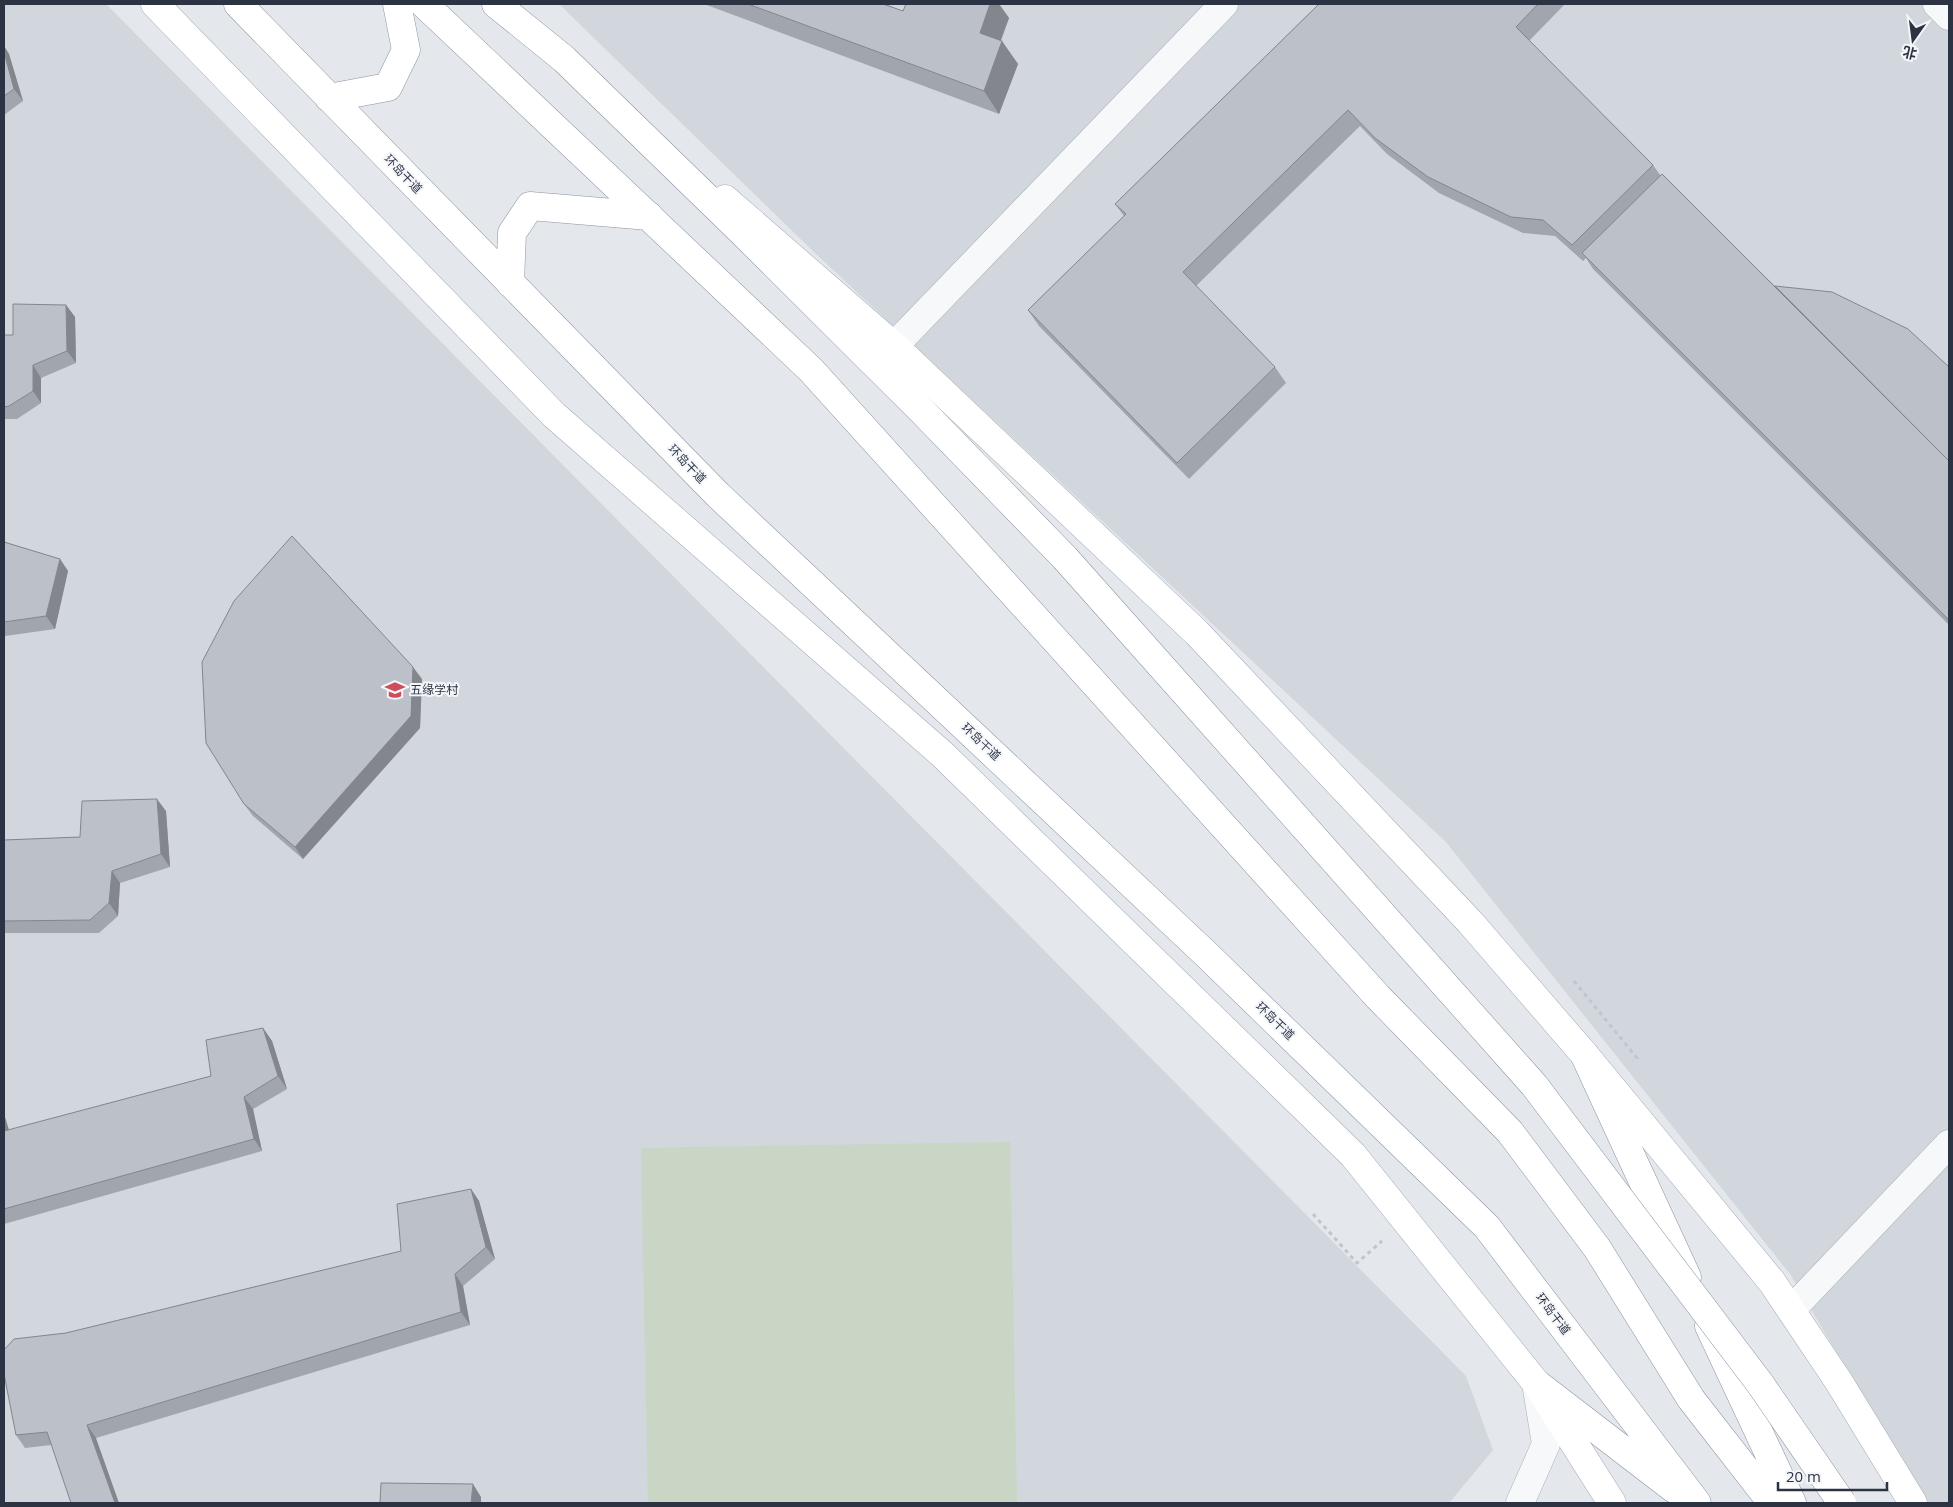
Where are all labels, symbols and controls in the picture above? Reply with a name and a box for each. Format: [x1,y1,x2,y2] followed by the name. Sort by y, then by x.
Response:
[1888,15,1938,65] north arrow
[1901,42,1919,64] text: 北
[381,150,426,197] street label: 环岛干道
[665,440,710,487] street label: 环岛干道
[384,679,406,701] school or university icon: 五缘学村
[410,681,459,698] place label: 五缘学村
[958,719,1005,764] street label: 环岛干道
[1252,998,1299,1043] street label: 环岛干道
[1532,1289,1575,1338] street label: 环岛干道
[1778,1460,1887,1492] scale bar
[1786,1466,1821,1486] text: 20 m

